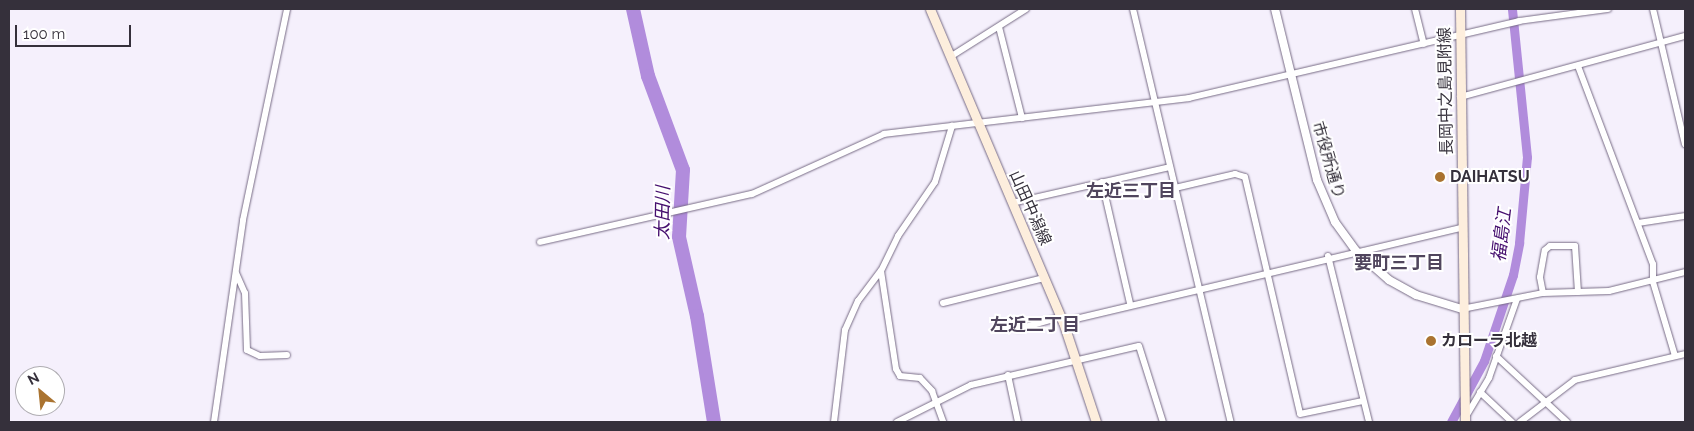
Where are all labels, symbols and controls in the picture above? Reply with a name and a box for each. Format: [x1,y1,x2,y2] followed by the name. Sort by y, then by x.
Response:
[18,15,134,47] scale bar
[23,25,65,43] text: 100 m
[1435,27,1457,155] street label: 長岡中之島見附線
[1308,119,1348,201] street label: 市役所通り
[1450,167,1530,187] place label: DAIHATSU
[1005,168,1055,248] street label: 山田中潟線
[1434,171,1446,183] marker: DAIHATSU
[1086,180,1176,202] district label: 左近三丁目
[652,186,674,240] water label: 太田川
[1488,207,1516,263] water label: 福島江
[1354,252,1444,274] district label: 要町三丁目
[990,314,1080,336] district label: 左近二丁目
[1441,331,1537,351] place label: カローラ北越
[1425,335,1437,347] marker: カローラ北越
[15,366,65,416] north arrow
[25,369,42,388] text: N

